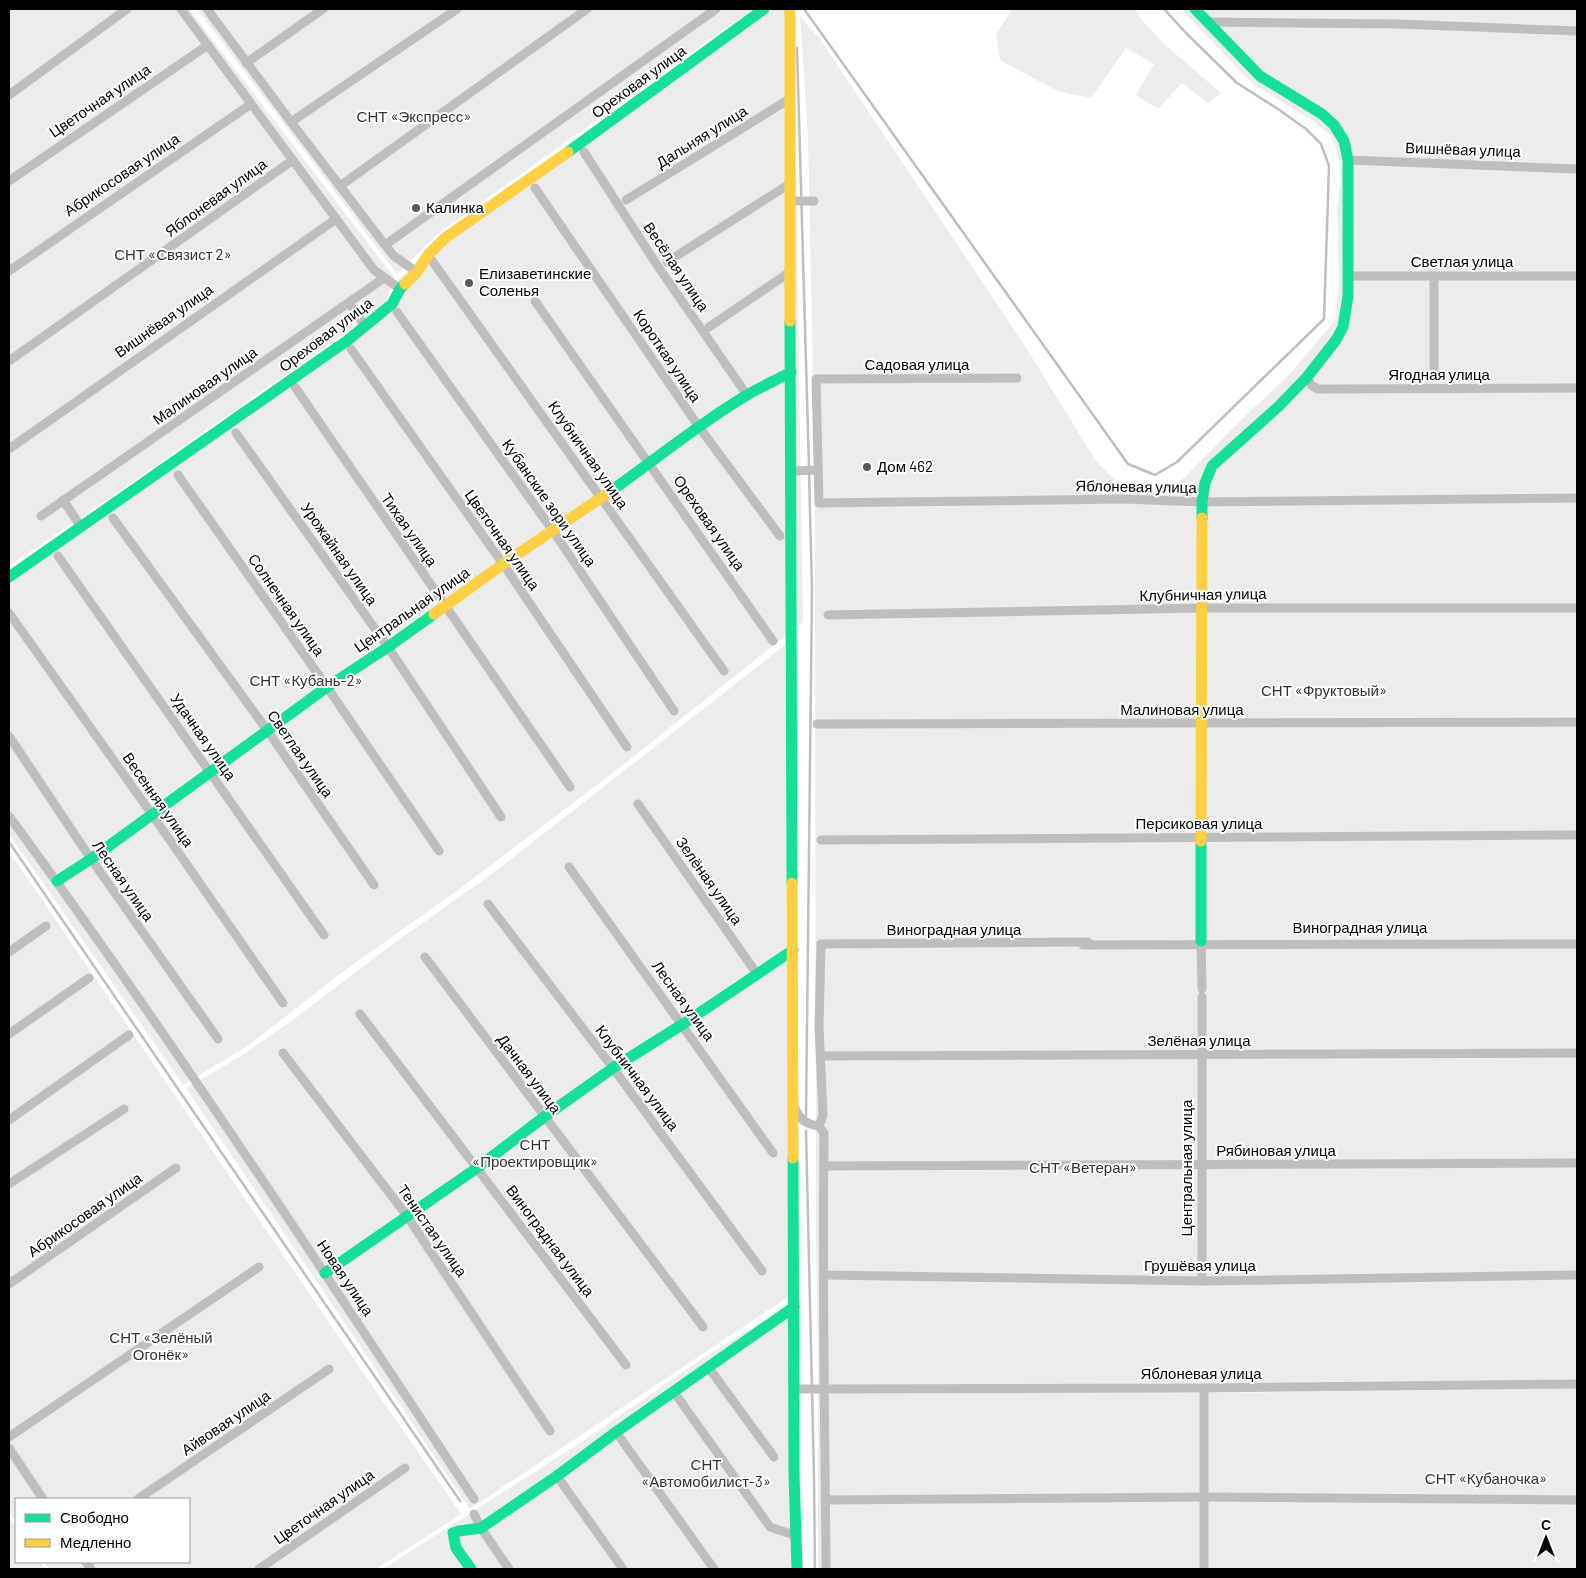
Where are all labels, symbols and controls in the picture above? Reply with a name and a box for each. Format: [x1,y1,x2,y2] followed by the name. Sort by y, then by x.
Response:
[588,41,690,121] street label: Ореховая улица
[45,59,154,141] street label: Цветочная улица
[653,101,751,171] street label: Дальняя улица
[357,107,471,125] park label: СНТ «Экспресс»
[60,129,183,219] street label: Абрикосовая улица
[1405,138,1522,160] street label: Вишнёвая улица
[161,154,270,240] street label: Яблоневая улица
[426,198,484,216] place label: Калинка
[410,202,422,214] marker: Калинка
[640,218,714,315] street label: Весёлая улица
[114,245,232,263] park label: СНТ «Связист 2»
[1411,252,1514,270] street label: Светлая улица
[479,264,591,299] place label: Елизаветинские Соленья
[463,277,475,289] marker: Елизаветинские Соленья
[111,279,216,361] street label: Вишнёвая улица
[275,293,376,375] street label: Ореховая улица
[630,306,706,406] street label: Короткая улица
[149,342,261,428] street label: Малиновая улица
[865,355,970,373] street label: Садовая улица
[1388,365,1491,383] street label: Ягодная улица
[545,397,633,512] street label: Клубничная улица
[499,435,601,570] street label: Кубанские зори улица
[877,457,933,475] place label: Дом 462
[861,461,873,473] marker: Дом 462
[670,471,750,574] street label: Ореховая улица
[1075,476,1197,496] street label: Яблоневая улица
[462,486,544,594] street label: Цветочная улица
[378,489,442,570] street label: Тихая улица
[298,499,382,609] street label: Урожайная улица
[245,550,329,659] street label: Солнечная улица
[350,562,473,656] street label: Центральная улица
[1139,584,1267,604] street label: Клубничная улица
[249,671,363,689] park label: СНТ «Кубань-2»
[1261,681,1387,699] park label: СНТ «Фруктовый»
[167,690,241,784] street label: Удачная улица
[1120,700,1244,718] street label: Малиновая улица
[264,706,338,801] street label: Светлая улица
[120,749,198,851] street label: Весенняя улица
[1136,814,1263,832] street label: Персиковая улица
[673,833,747,928] street label: Зелёная улица
[89,836,159,925] street label: Лесная улица
[1293,918,1428,936] street label: Виноградная улица
[887,920,1022,938] street label: Виноградная улица
[649,957,719,1045] street label: Лесная улица
[592,1021,684,1134] street label: Клубничная улица
[494,1030,566,1117] street label: Дачная улица
[1148,1031,1251,1049] street label: Зелёная улица
[1177,1099,1195,1236] street label: Центральная улица
[472,1135,598,1170] park label: СНТ «Проектировщик»
[1216,1141,1337,1159] street label: Рябиновая улица
[1029,1158,1137,1176] park label: СНТ «Ветеран»
[24,1168,145,1260] street label: Абрикосовая улица
[394,1181,472,1280] street label: Тенистая улица
[503,1181,599,1300] street label: Виноградная улица
[314,1236,378,1319] street label: Новая улица
[1144,1256,1257,1274] street label: Грушёвая улица
[109,1328,213,1363] park label: СНТ «Зелёный Огонёк»
[1140,1364,1262,1382] street label: Яблоневая улица
[178,1386,274,1458] street label: Айвовая улица
[641,1455,771,1490] park label: СНТ «Автомобилист-3»
[270,1465,378,1547] street label: Цветочная улица
[1425,1469,1547,1487] park label: СНТ «Кубаночка»
[15,1498,190,1563] legend
[60,1508,129,1526] text: Свободно
[1521,1513,1571,1563] north arrow
[1541,1516,1551,1533] text: С
[60,1533,131,1551] text: Медленно

